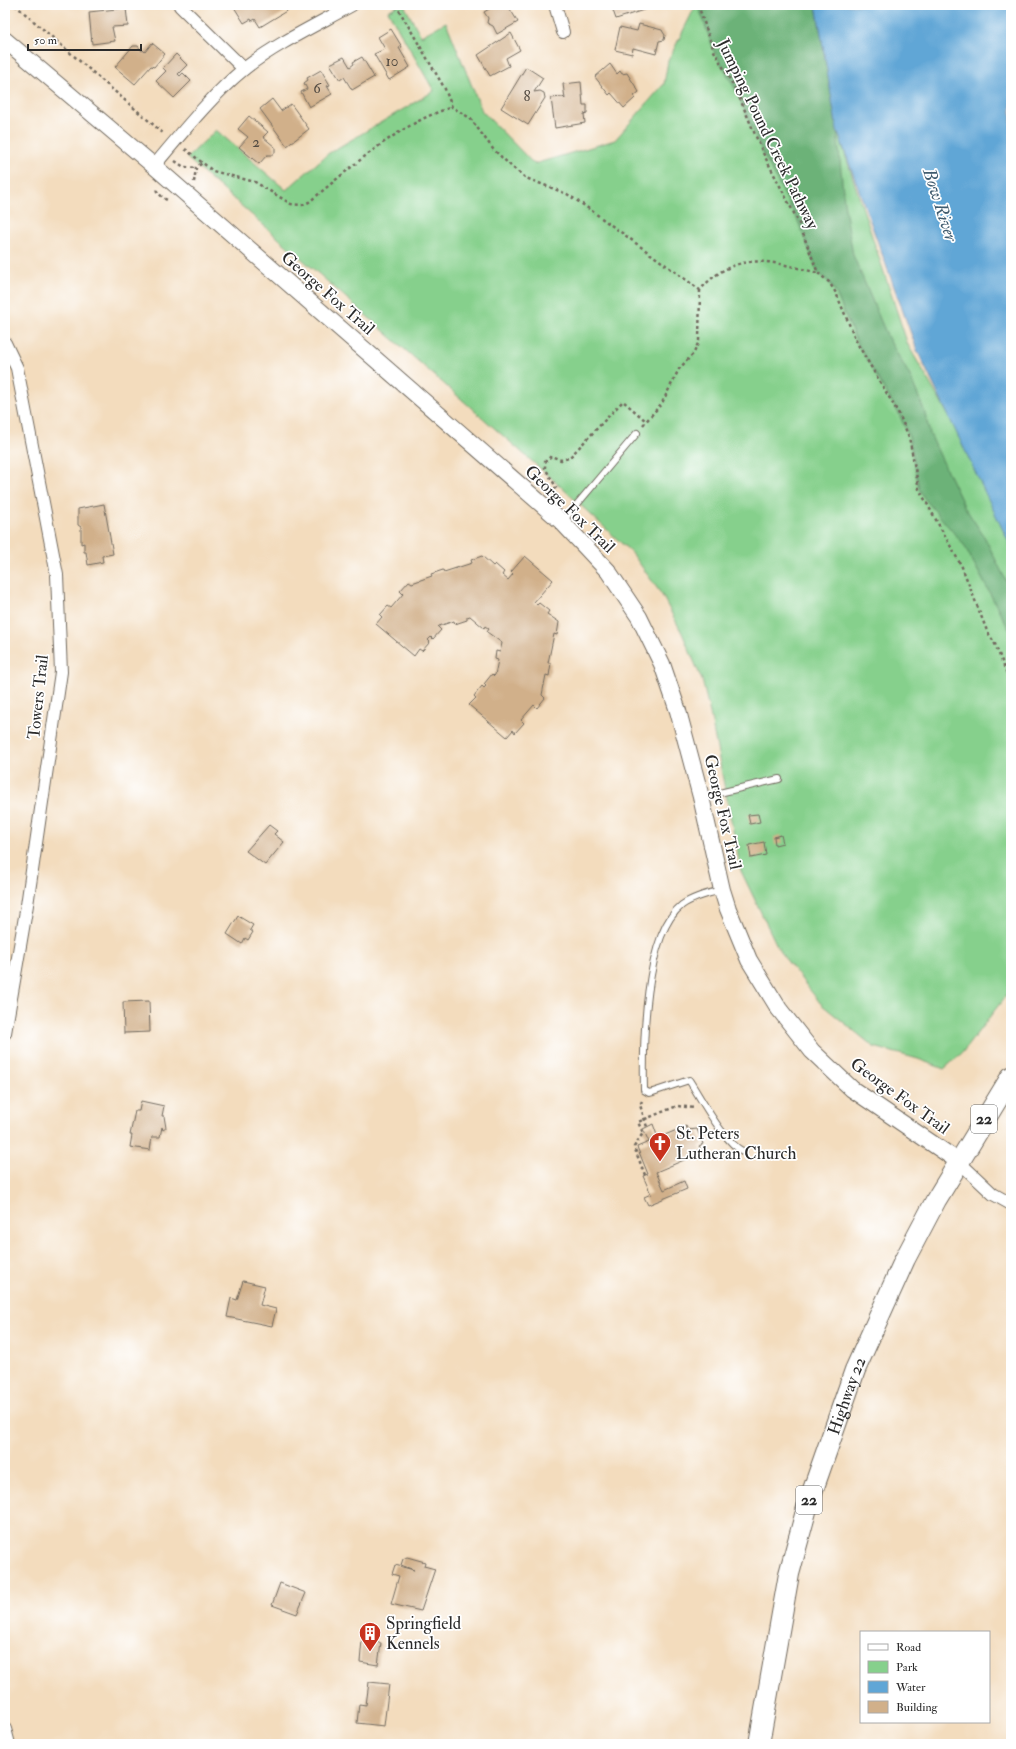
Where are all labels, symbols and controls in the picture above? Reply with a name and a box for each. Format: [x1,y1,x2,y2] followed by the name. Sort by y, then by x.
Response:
[28,26,141,52] scale bar
[34,33,58,48] text: 50 m
[711,34,824,234] street label: Jumping Pound Creek Pathway
[386,52,398,71] house number: 10
[313,79,322,98] house number: 6
[523,87,531,106] house number: 8
[252,133,260,152] house number: 2
[917,165,963,246] water label: Bow River
[277,247,380,340] street label: George Fox Trail
[521,461,620,558] street label: George Fox Trail
[23,653,53,740] street label: Towers Trail
[700,752,747,872] street label: George Fox Trail
[846,1053,954,1139] street label: George Fox Trail
[971,1105,997,1133] road number: 22
[676,1123,796,1164] place label: St. Peters Lutheran Church
[647,1130,673,1163] church icon: St. Peters Lutheran Church
[823,1353,870,1437] street label: Highway 22
[796,1486,822,1514] road number: 22
[386,1613,462,1654] place label: Springfield Kennels
[357,1620,383,1653] building icon: Springfield Kennels
[860,1631,990,1723] legend
[896,1640,921,1655] text: Road
[896,1660,918,1675] text: Park
[895,1680,926,1695] text: Water
[896,1700,939,1715] text: Building

